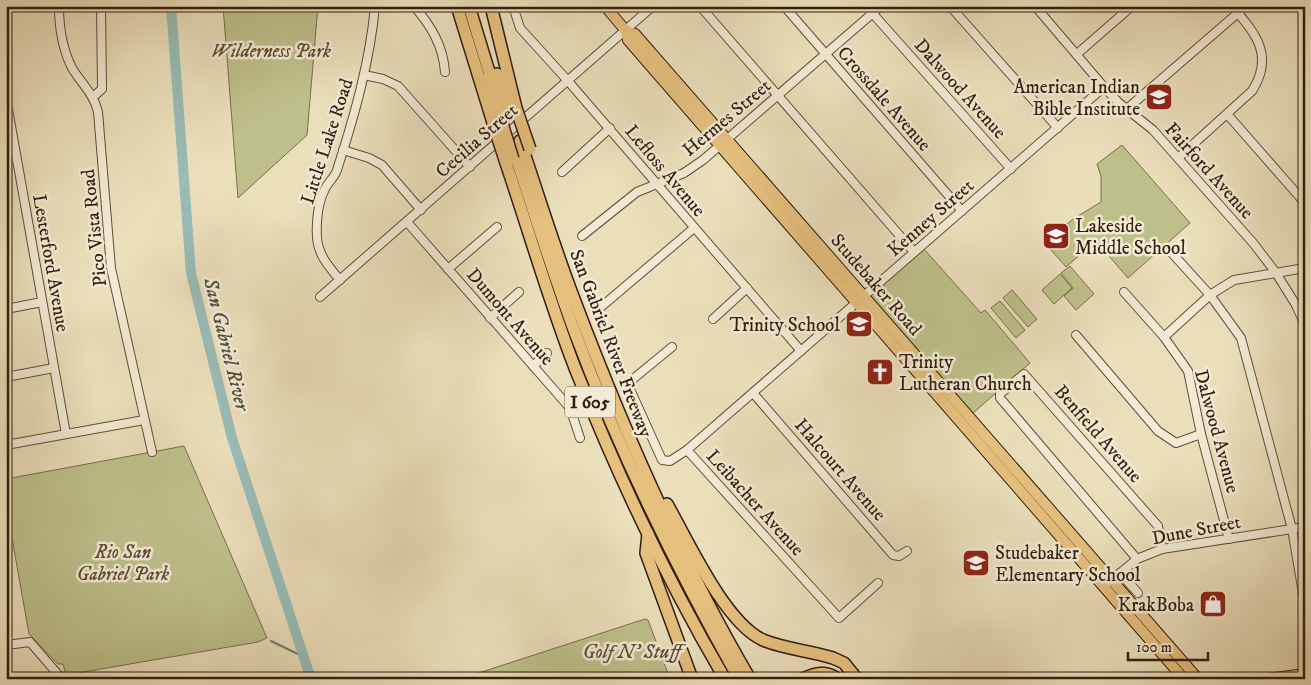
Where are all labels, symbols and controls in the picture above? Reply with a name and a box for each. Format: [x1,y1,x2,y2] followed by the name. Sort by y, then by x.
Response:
[909,34,1011,144] street label: Dalwood Avenue
[211,40,331,63] park label: Wilderness Park
[832,42,936,156] street label: Crossdale Avenue
[296,75,359,207] street label: Little Lake Road
[678,75,776,162] street label: Hermes Street
[1014,76,1140,121] place label: American Indian Bible Institute
[1144,82,1174,112] school or university icon: American Indian Bible Institute
[431,99,523,183] street label: Cecilia Street
[1160,118,1258,224] street label: Fairford Avenue
[620,120,710,222] street label: Lefloss Avenue
[77,167,112,288] street label: Pico Vista Road
[883,174,979,262] street label: Kenney Street
[27,193,74,334] street label: Lesterford Avenue
[1075,215,1186,260] place label: Lakeside Middle School
[1041,221,1071,251] school or university icon: Lakeside Middle School
[825,229,927,341] street label: Studebaker Road
[564,246,657,442] street label: San Gabriel River Freeway
[461,264,559,370] street label: Dumont Avenue
[197,274,255,415] water label: San Gabriel River
[844,309,874,339] school or university icon: Trinity School
[730,314,840,337] place label: Trinity School
[899,351,1032,396] place label: Trinity Lutheran Church
[865,357,895,387] church icon: Trinity Lutheran Church
[1189,367,1244,496] street label: Dalwood Avenue
[1049,380,1147,488] street label: Benfield Avenue
[565,387,615,418] road number: I 605
[789,414,891,526] street label: Halcourt Avenue
[701,445,809,561] street label: Leibacher Avenue
[1150,511,1243,550] street label: Dune Street
[77,541,169,586] park label: Rio San Gabriel Park
[995,542,1141,587] place label: Studebaker Elementary School
[961,548,991,578] school or university icon: Studebaker Elementary School
[1198,589,1228,619] shop icon: KrakBoba
[1118,594,1194,617] place label: KrakBoba
[1128,630,1208,662] scale bar
[1136,638,1172,657] text: 100 m
[583,641,686,664] park label: Golf N' Stuff

